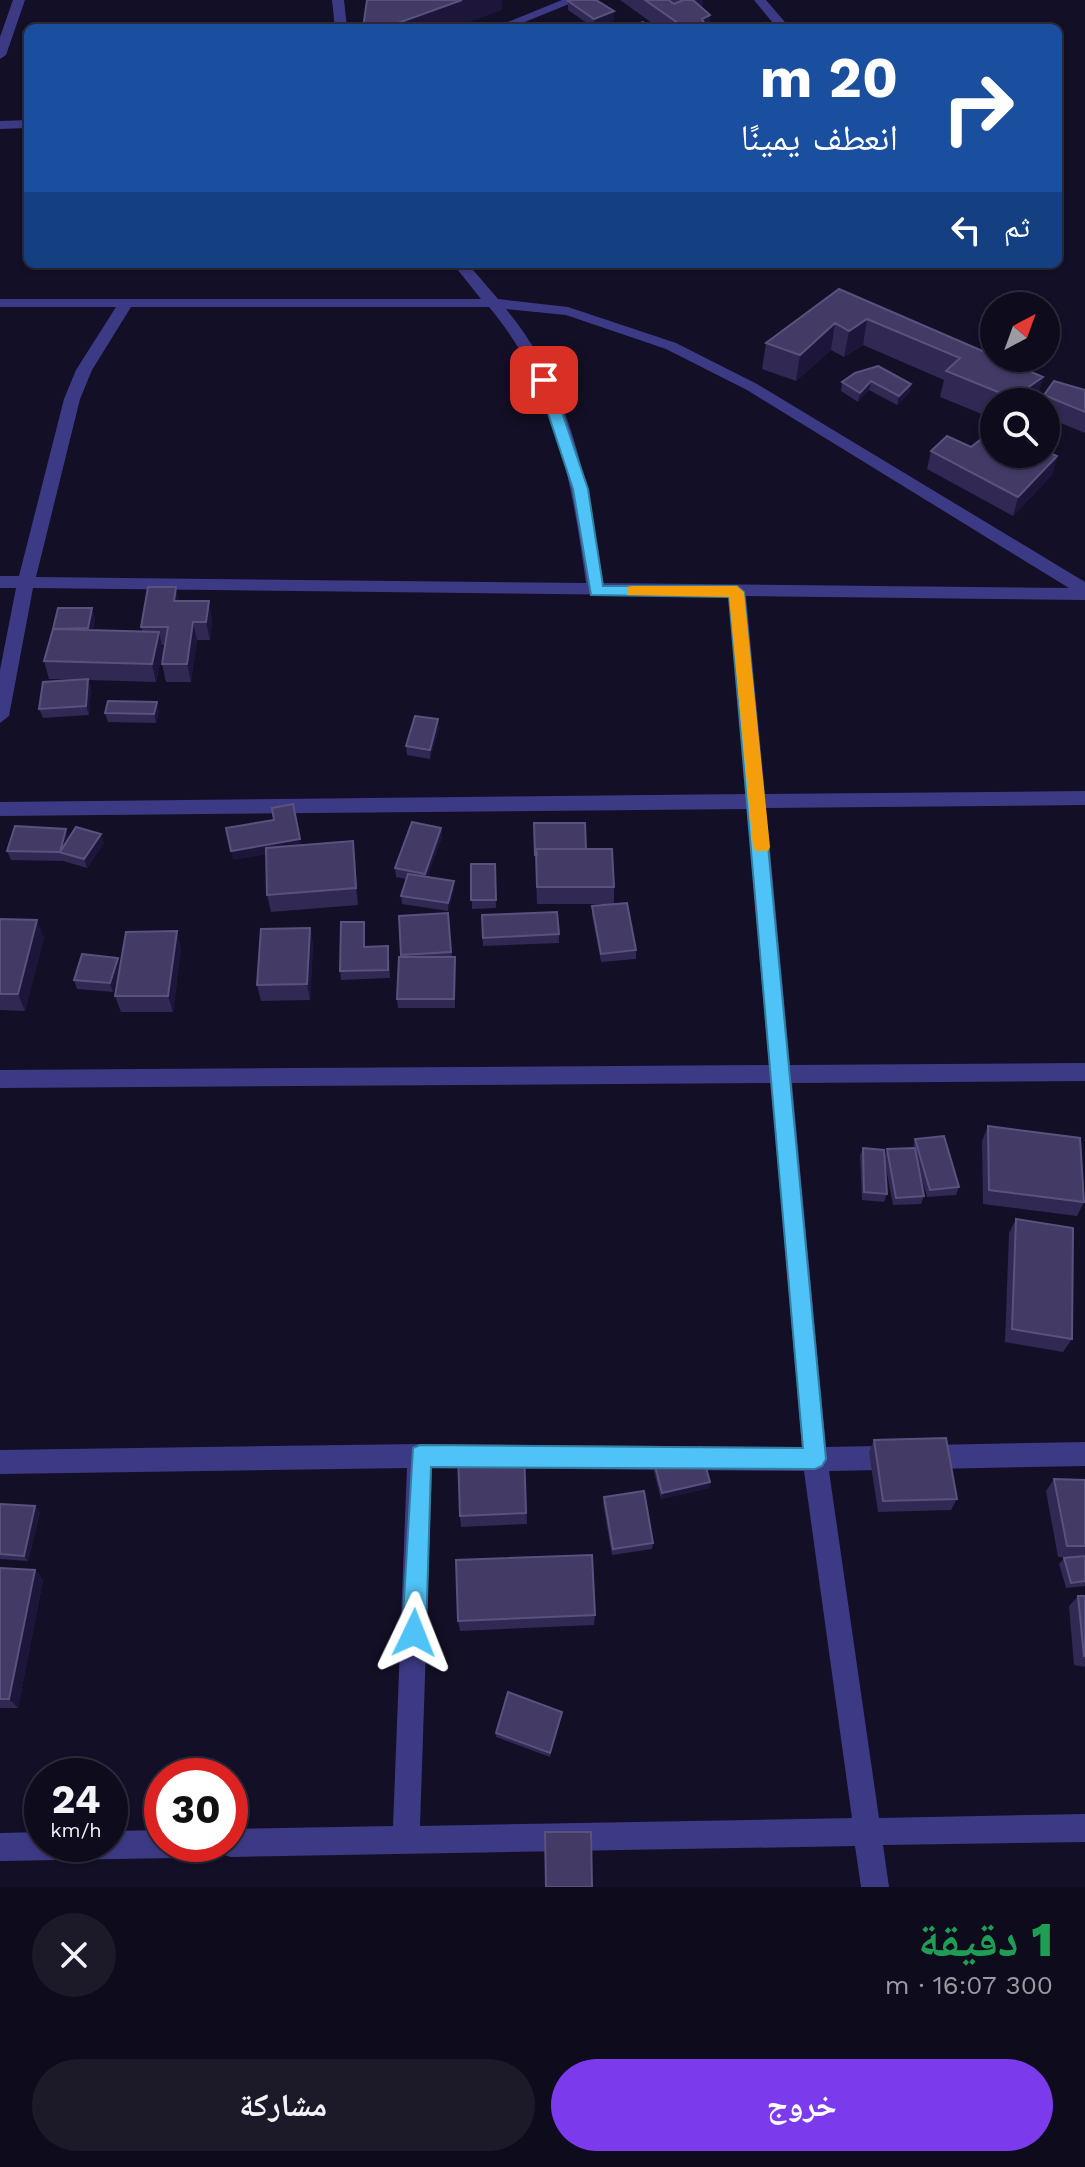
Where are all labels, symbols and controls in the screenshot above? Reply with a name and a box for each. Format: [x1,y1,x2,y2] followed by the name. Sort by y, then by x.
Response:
[760,45,898,111] text: 20 m
[926,56,1030,160] icon: right
[740,117,898,159] text: انعطف يمينًا
[944,208,988,252] icon: left
[1004,209,1030,244] text: ثم
[980,292,1060,372] north arrow
[980,292,1060,468] map controls
[510,346,578,414] pin
[522,358,566,402] icon: arrive
[980,388,1060,468] button: search
[372,1591,456,1675] position arrow
[144,1758,248,1862] speed limit sign: 30
[51,1776,101,1823] text: 24
[50,1818,102,1842] text: km/h
[918,1911,1053,1968] text: 1 دقيقة
[32,1913,116,1997] button: close
[885,1970,1053,2000] text: 300 m · 16:07
[32,2059,535,2151] button: مشاركة
[551,2059,1053,2151] button: خروج

